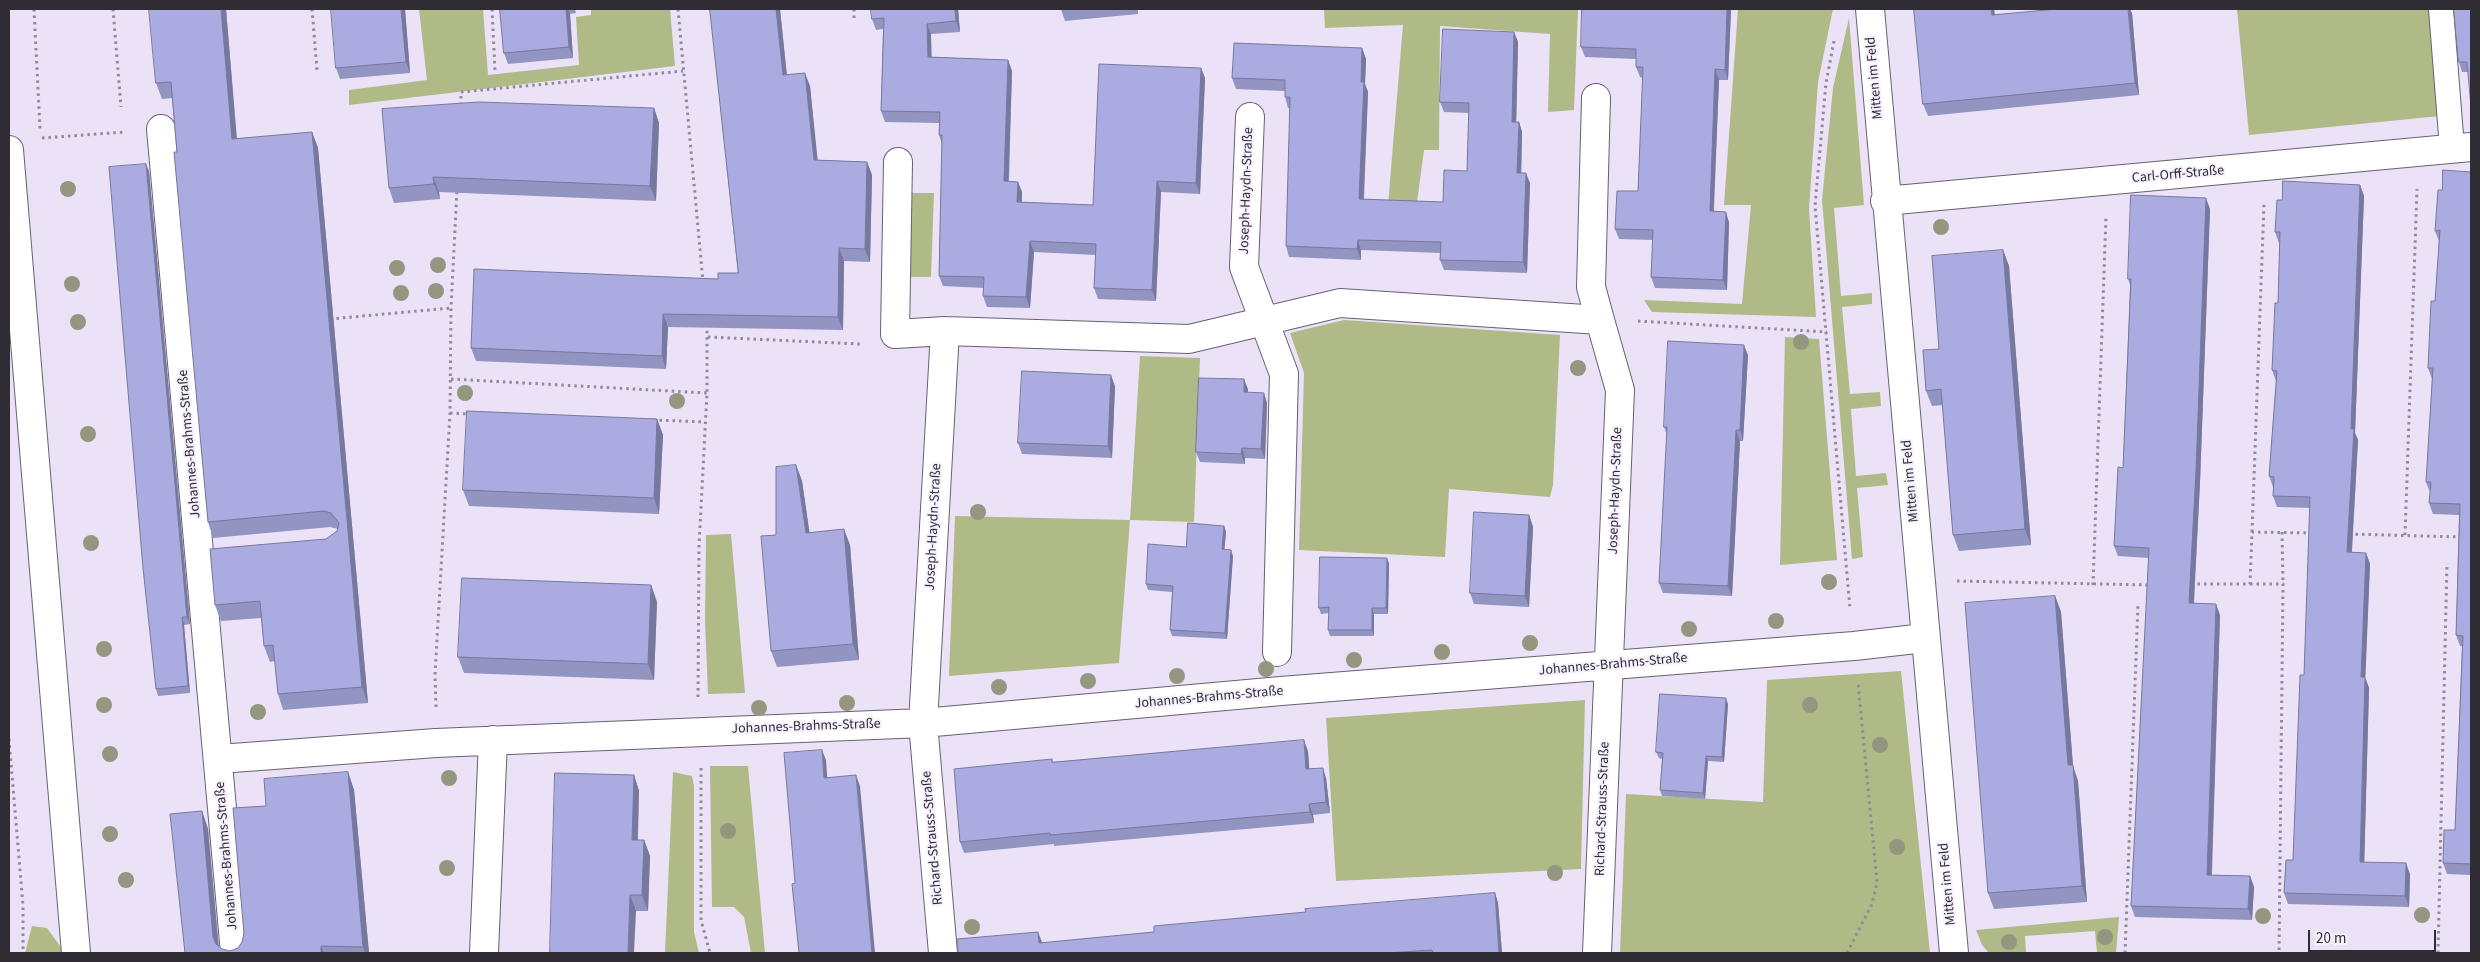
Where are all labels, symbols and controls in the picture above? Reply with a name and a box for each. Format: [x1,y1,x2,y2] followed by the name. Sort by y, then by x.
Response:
[1863,36,1887,120] street label: Mitten im Feld
[1236,127,1258,255] street label: Joseph-Haydn-Straße
[2131,163,2225,187] street label: Carl-Orff-Straße
[175,369,205,519] street label: Johannes-Brahms-Straße
[1605,427,1627,555] street label: Joseph-Haydn-Straße
[1899,439,1923,523] street label: Mitten im Feld
[922,463,946,591] street label: Joseph-Haydn-Straße
[1538,650,1688,680] street label: Johannes-Brahms-Straße
[1134,683,1284,713] street label: Johannes-Brahms-Straße
[731,716,881,738] street label: Johannes-Brahms-Straße
[1592,741,1614,877] street label: Richard-Strauss-Straße
[919,770,947,906] street label: Richard-Strauss-Straße
[212,781,242,931] street label: Johannes-Brahms-Straße
[1936,842,1960,926] street label: Mitten im Feld
[2310,920,2438,952] scale bar
[2316,928,2346,949] text: 20 m

